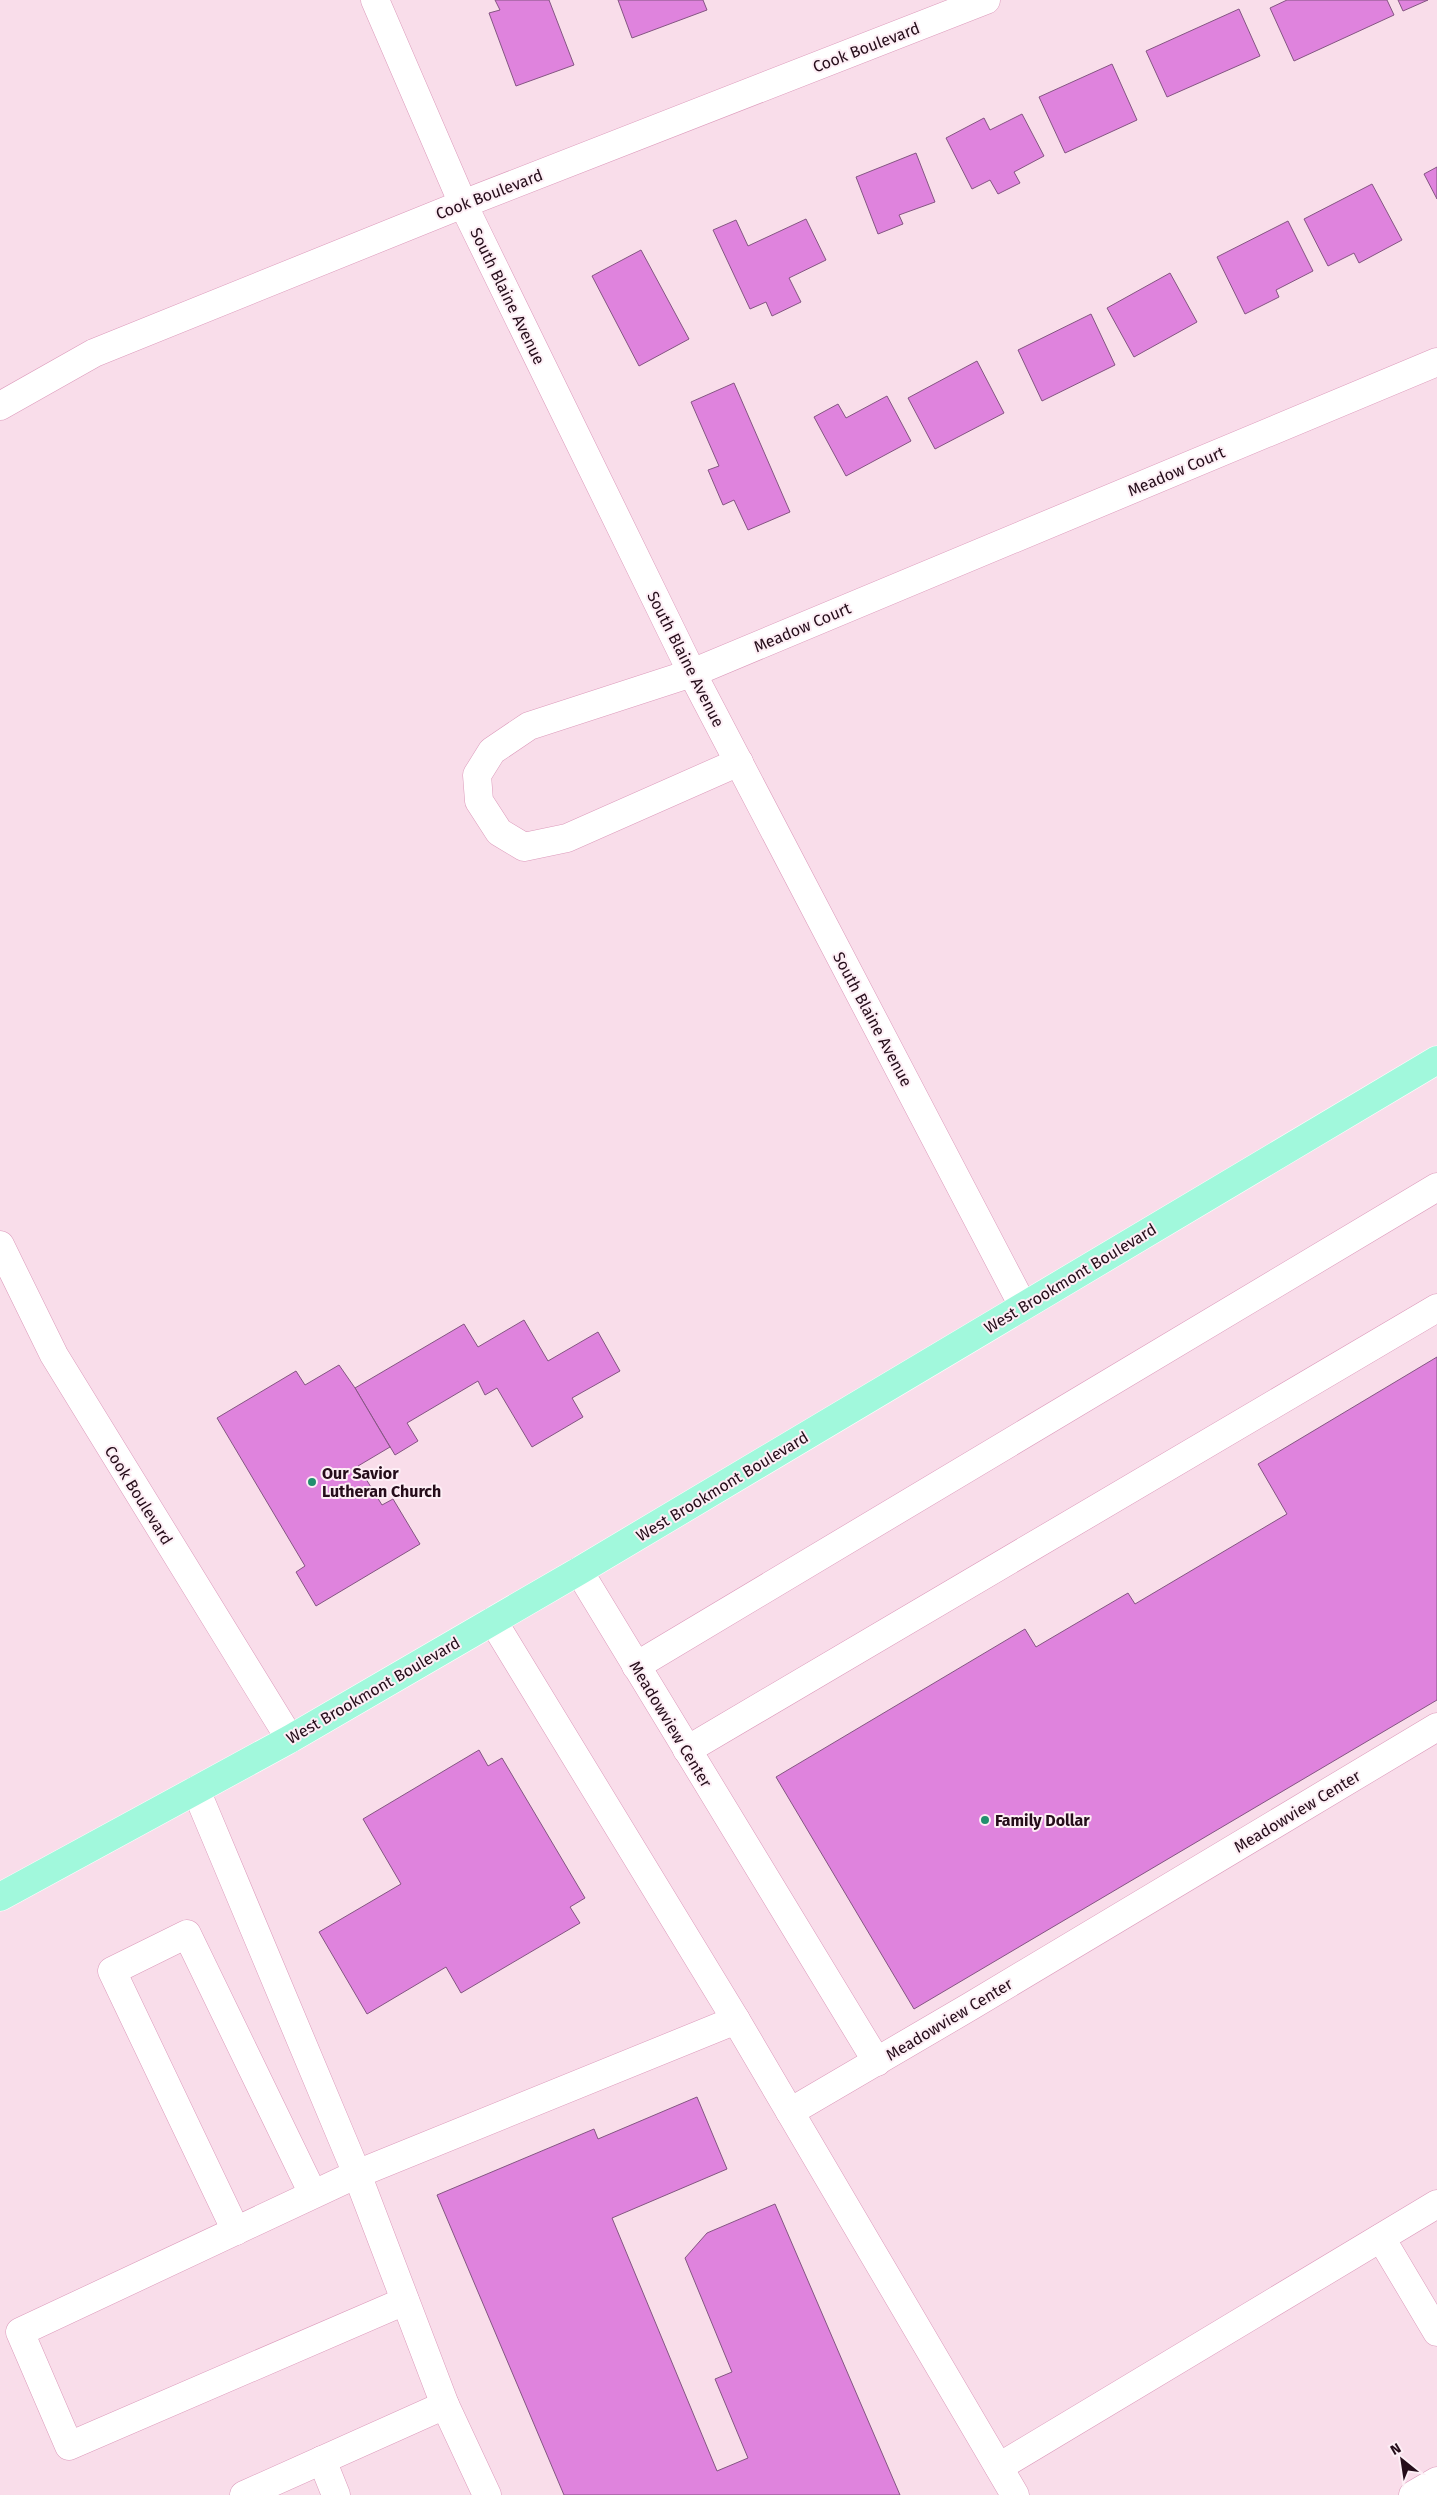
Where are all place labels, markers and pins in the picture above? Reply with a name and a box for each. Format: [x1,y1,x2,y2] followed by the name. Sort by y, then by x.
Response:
[322,1464,441,1501] place label: Our Savior Lutheran Church
[306,1476,318,1488] marker: Our Savior Lutheran Church
[995,1811,1090,1830] place label: Family Dollar
[979,1814,991,1826] marker: Family Dollar

